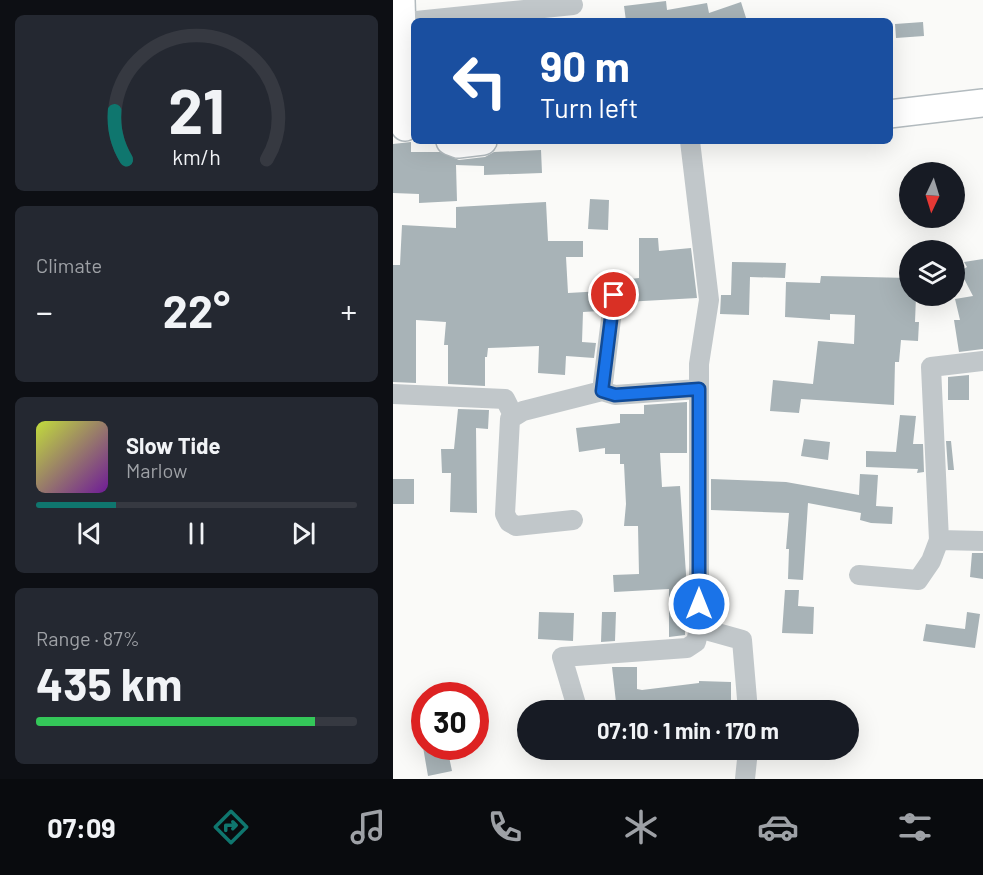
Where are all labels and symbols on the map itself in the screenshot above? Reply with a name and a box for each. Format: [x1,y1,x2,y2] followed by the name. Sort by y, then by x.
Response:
[899,162,965,228] north arrow
[588,269,639,320] pin
[667,572,731,636] position arrow
[411,682,489,760] speed limit sign: 30

